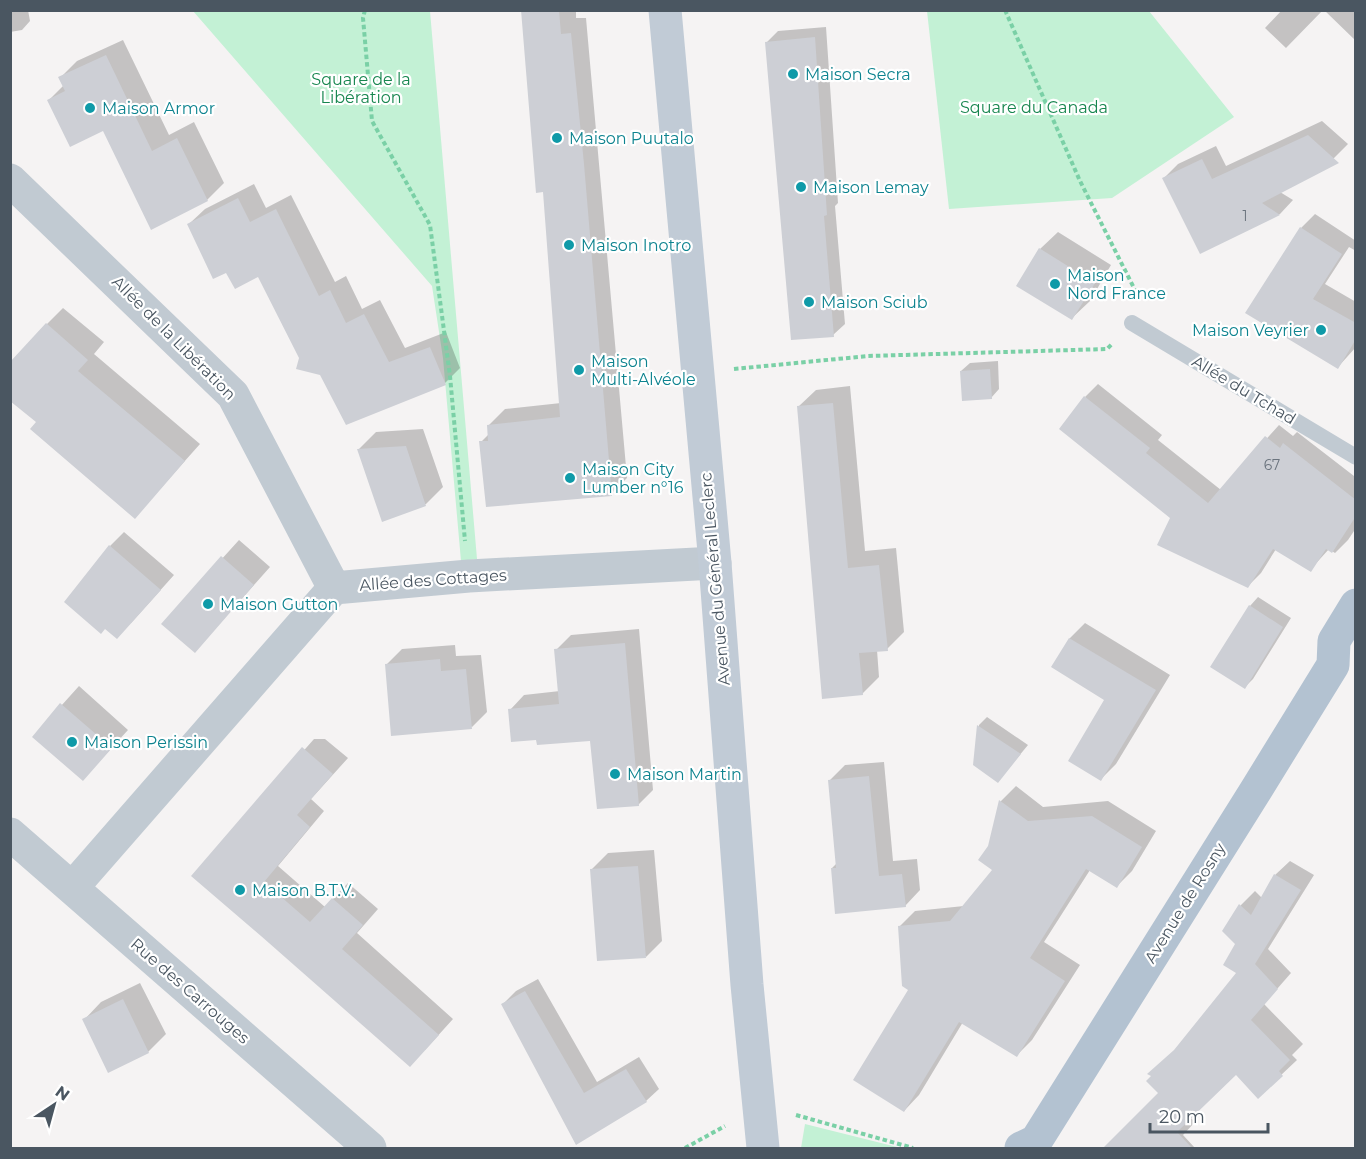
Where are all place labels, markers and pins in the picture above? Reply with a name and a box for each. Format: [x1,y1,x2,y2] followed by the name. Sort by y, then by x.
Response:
[805,65,911,84] place label: Maison Secra
[786,67,800,81] marker: Maison Secra
[102,99,215,118] place label: Maison Armor
[83,101,97,115] marker: Maison Armor
[569,129,694,148] place label: Maison Puutalo
[550,131,564,145] marker: Maison Puutalo
[813,178,929,197] place label: Maison Lemay
[794,180,808,194] marker: Maison Lemay
[581,236,691,255] place label: Maison Inotro
[562,238,576,252] marker: Maison Inotro
[1067,266,1166,303] place label: Maison Nord France
[1048,277,1062,291] marker: Maison Nord France
[821,293,928,312] place label: Maison Sciub
[802,295,816,309] marker: Maison Sciub
[1192,321,1309,340] place label: Maison Veyrier
[1314,323,1328,337] marker: Maison Veyrier
[591,352,696,389] place label: Maison Multi-Alvéole
[572,363,586,377] marker: Maison Multi-Alvéole
[582,460,684,497] place label: Maison City Lumber n°16
[563,471,577,485] marker: Maison City Lumber n°16
[220,595,338,614] place label: Maison Gutton
[201,597,215,611] marker: Maison Gutton
[84,733,208,752] place label: Maison Perissin
[65,735,79,749] marker: Maison Perissin
[627,765,742,784] place label: Maison Martin
[608,767,622,781] marker: Maison Martin
[252,881,354,900] place label: Maison B.T.V.
[233,883,247,897] marker: Maison B.T.V.

